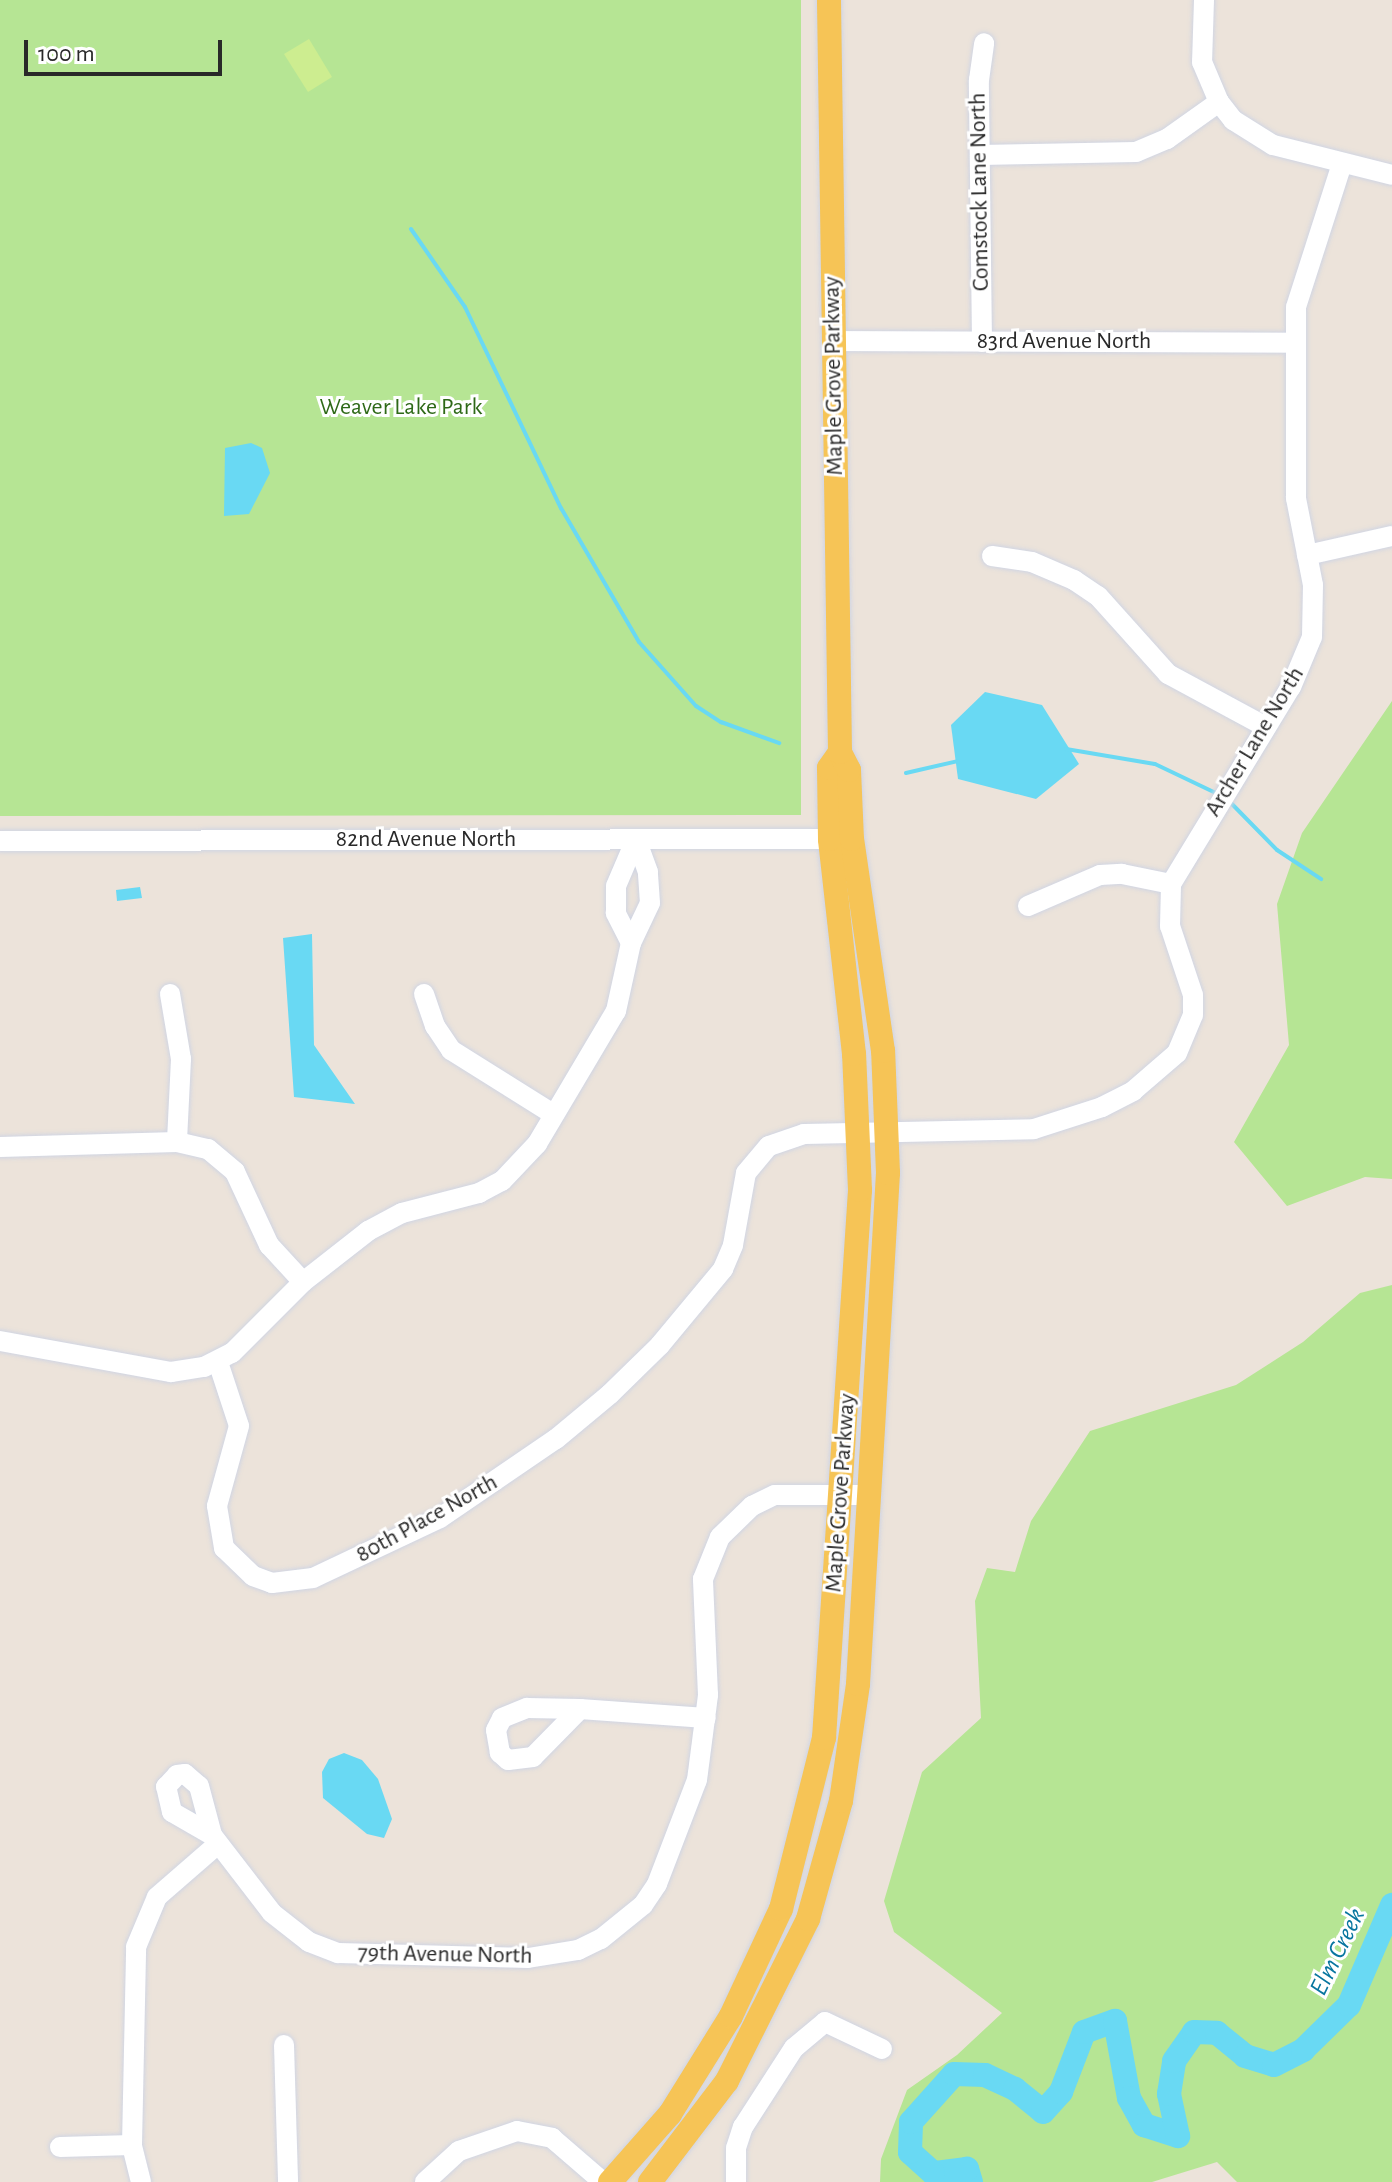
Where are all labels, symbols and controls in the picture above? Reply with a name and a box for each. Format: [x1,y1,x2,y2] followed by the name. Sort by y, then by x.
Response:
[28,24,226,74] scale bar
[38,42,95,66] text: 100 m
[964,93,996,291] street label: Comstock Lane North
[818,276,850,476] street label: Maple Grove Parkway
[977,328,1151,356] street label: 83rd Avenue North
[320,394,482,422] park label: Weaver Lake Park
[1199,662,1311,822] street label: Archer Lane North
[336,826,516,854] street label: 82nd Avenue North
[820,1393,862,1593] street label: Maple Grove Parkway
[351,1468,503,1570] street label: 80th Place North
[1304,1903,1372,2001] water label: Elm Creek
[357,1939,533,1971] street label: 79th Avenue North

